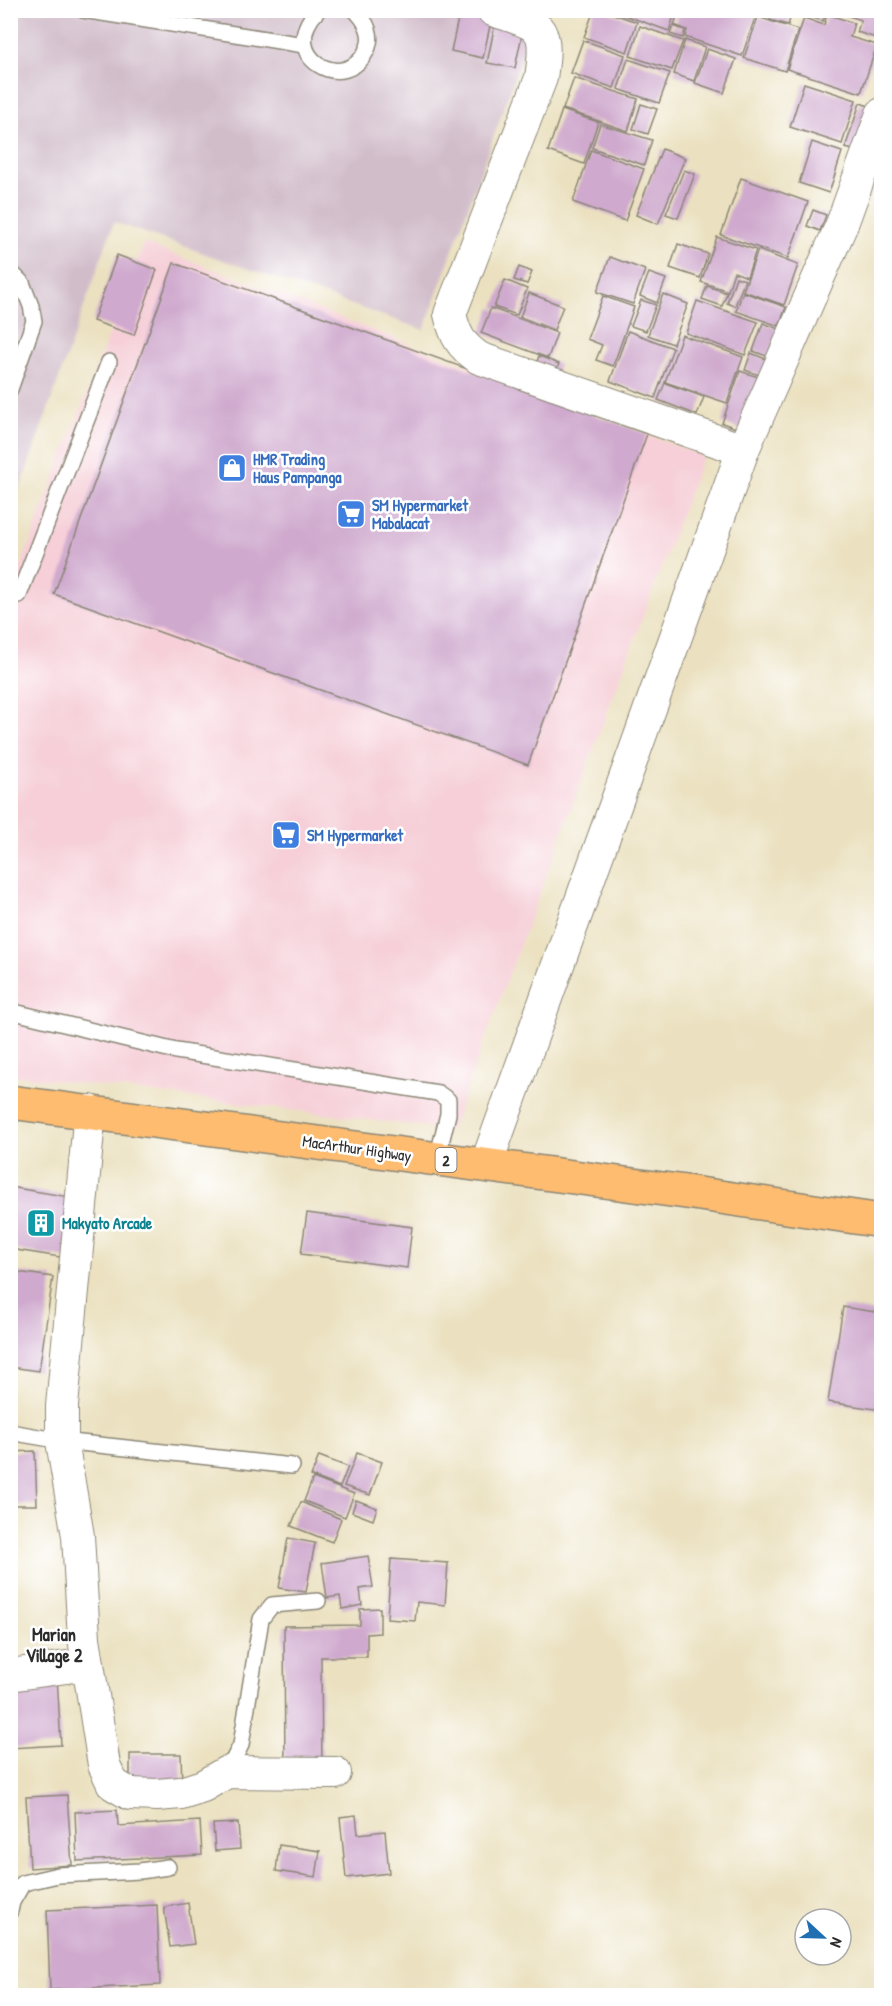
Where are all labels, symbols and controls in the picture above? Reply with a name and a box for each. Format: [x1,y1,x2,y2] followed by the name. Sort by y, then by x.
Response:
[253,448,342,489] place label: HMR Trading Haus Pampanga
[216,452,248,484] shop icon: HMR Trading Haus Pampanga
[372,494,468,534] place label: SM Hypermarket Mabalacat
[335,498,367,530] supermarket icon: SM Hypermarket Mabalacat
[270,819,302,851] supermarket icon: SM Hypermarket
[307,824,403,847] place label: SM Hypermarket
[301,1129,413,1167] street label: MacArthur Highway
[436,1148,456,1172] road number: 2
[25,1207,57,1239] building icon: Makyato Arcade
[62,1212,153,1235] place label: Makyato Arcade
[26,1622,83,1669] district label: Marian Village 2
[793,1907,853,1967] north arrow
[825,1935,849,1951] text: N

